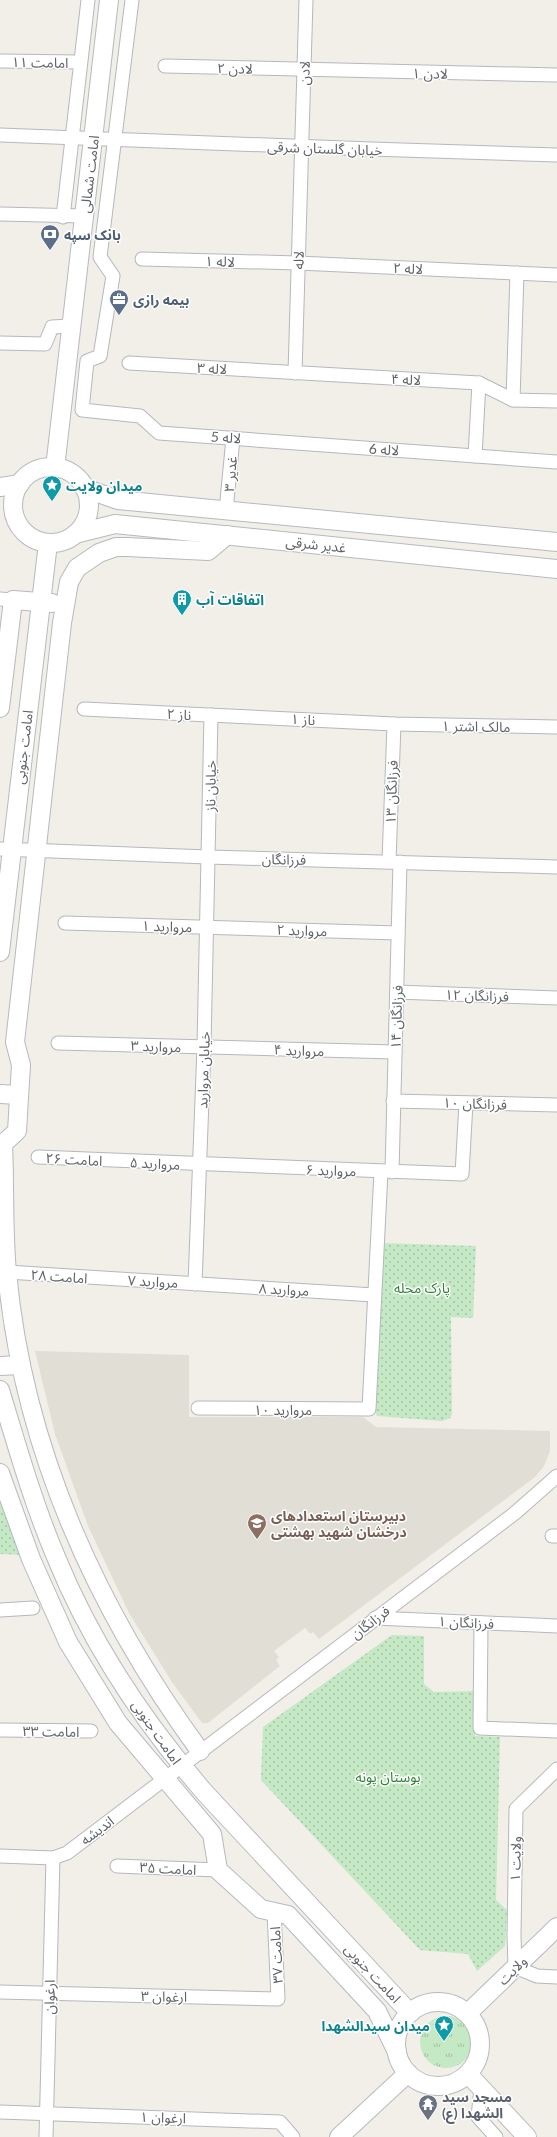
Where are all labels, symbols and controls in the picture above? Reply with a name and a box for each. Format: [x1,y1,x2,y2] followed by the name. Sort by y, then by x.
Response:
[11,53,69,71] street label: امامت ۱۱
[217,59,253,78] street label: لادن ۲
[295,60,314,86] street label: لادن
[412,64,448,83] street label: لادن ۱
[76,134,103,214] street label: امامت شمالی
[267,137,383,160] street label: خیابان گلستان شرقی
[39,223,61,251] bank icon: بانک سپه
[64,226,121,244] place label: بانک سپه
[289,250,307,270] street label: لاله
[205,252,235,270] street label: لاله ۱
[392,259,424,277] street label: لاله ۲
[108,288,130,316] office icon: بیمه رازی
[133,291,190,309] place label: بیمه رازی
[196,359,228,377] street label: لاله ۳
[390,370,422,388] street label: لاله ۴
[210,427,242,447] street label: لاله 5
[368,439,400,459] street label: لاله 6
[220,455,241,493] street label: غدیر ۳
[41,474,63,502] place icon: میدان ولایت
[66,477,142,494] place label: میدان ولایت
[285,532,347,557] street label: غدیر شرقی
[171,588,193,616] building icon: اتفاقات آب
[196,591,264,608] place label: اتفاقات آب
[166,705,192,724] street label: ناز ۲
[10,709,37,785] street label: امامت جنوبی
[290,710,316,729] street label: ناز ۱
[441,717,511,736] street label: مالک اشتر ۱
[201,760,220,813] street label: خیابان ناز
[381,760,402,824] street label: فرزانگان ۱۳
[262,850,306,869] street label: فرزانگان
[141,917,193,936] street label: مروارید ۱
[276,921,328,940] street label: مروارید ۲
[386,985,407,1049] street label: فرزانگان ۱۴
[445,985,509,1006] street label: فرزانگان ۱۲
[193,1031,214,1109] street label: خیابان مروارید
[130,1037,182,1056] street label: مروارید ۳
[273,1041,325,1060] street label: مروارید ۴
[443,1093,507,1114] street label: فرزانگان ۱۰
[45,1149,103,1169] street label: امامت ۲۶
[129,1153,181,1174] street label: مروارید ۵
[305,1161,357,1180] street label: مروارید ۶
[30,1266,88,1286] street label: امامت ۲۸
[127,1271,179,1292] street label: مروارید ۷
[258,1279,310,1300] street label: مروارید ۸
[394,1279,450,1298] park label: پارک محله
[254,1401,312,1419] street label: مروارید ۱۰
[271,1507,407,1541] place label: دبیرستان استعدادهای درخشان شهید بهشتی
[246,1512,268,1540] school or university icon: دبیرستان استعدادهای درخشان شهید بهشتی
[347,1602,393,1643] street label: فرزانگان
[438,1612,494,1633] street label: فرزانگان ۱
[128,1697,185,1768] street label: امامت جنوبی
[22,1722,80,1740] street label: امامت ۳۳
[355,1768,421,1787] park label: بوستان پونه
[77,1812,117,1848] street label: اندیشه
[506,1836,525,1882] street label: ولایت ۱
[139,1858,197,1878] street label: امامت ۳۵
[266,1926,286,1984] street label: امامت ۳۷
[341,1940,405,2007] street label: امامت جنوبی
[494,1952,531,1989] street label: ولایت
[40,1980,59,2015] street label: ارغوان
[141,1987,187,2006] street label: ارغوان ۳
[433,2014,455,2042] place icon: میدان سیدالشهدا
[321,2017,430,2034] place label: میدان سیدالشهدا
[442,2088,512,2124] place label: مسجد سید الشهدا (ع)
[417,2093,439,2121] temple icon: مسجد سید الشهدا (ع)
[140,2108,186,2127] street label: ارغوان ۱

